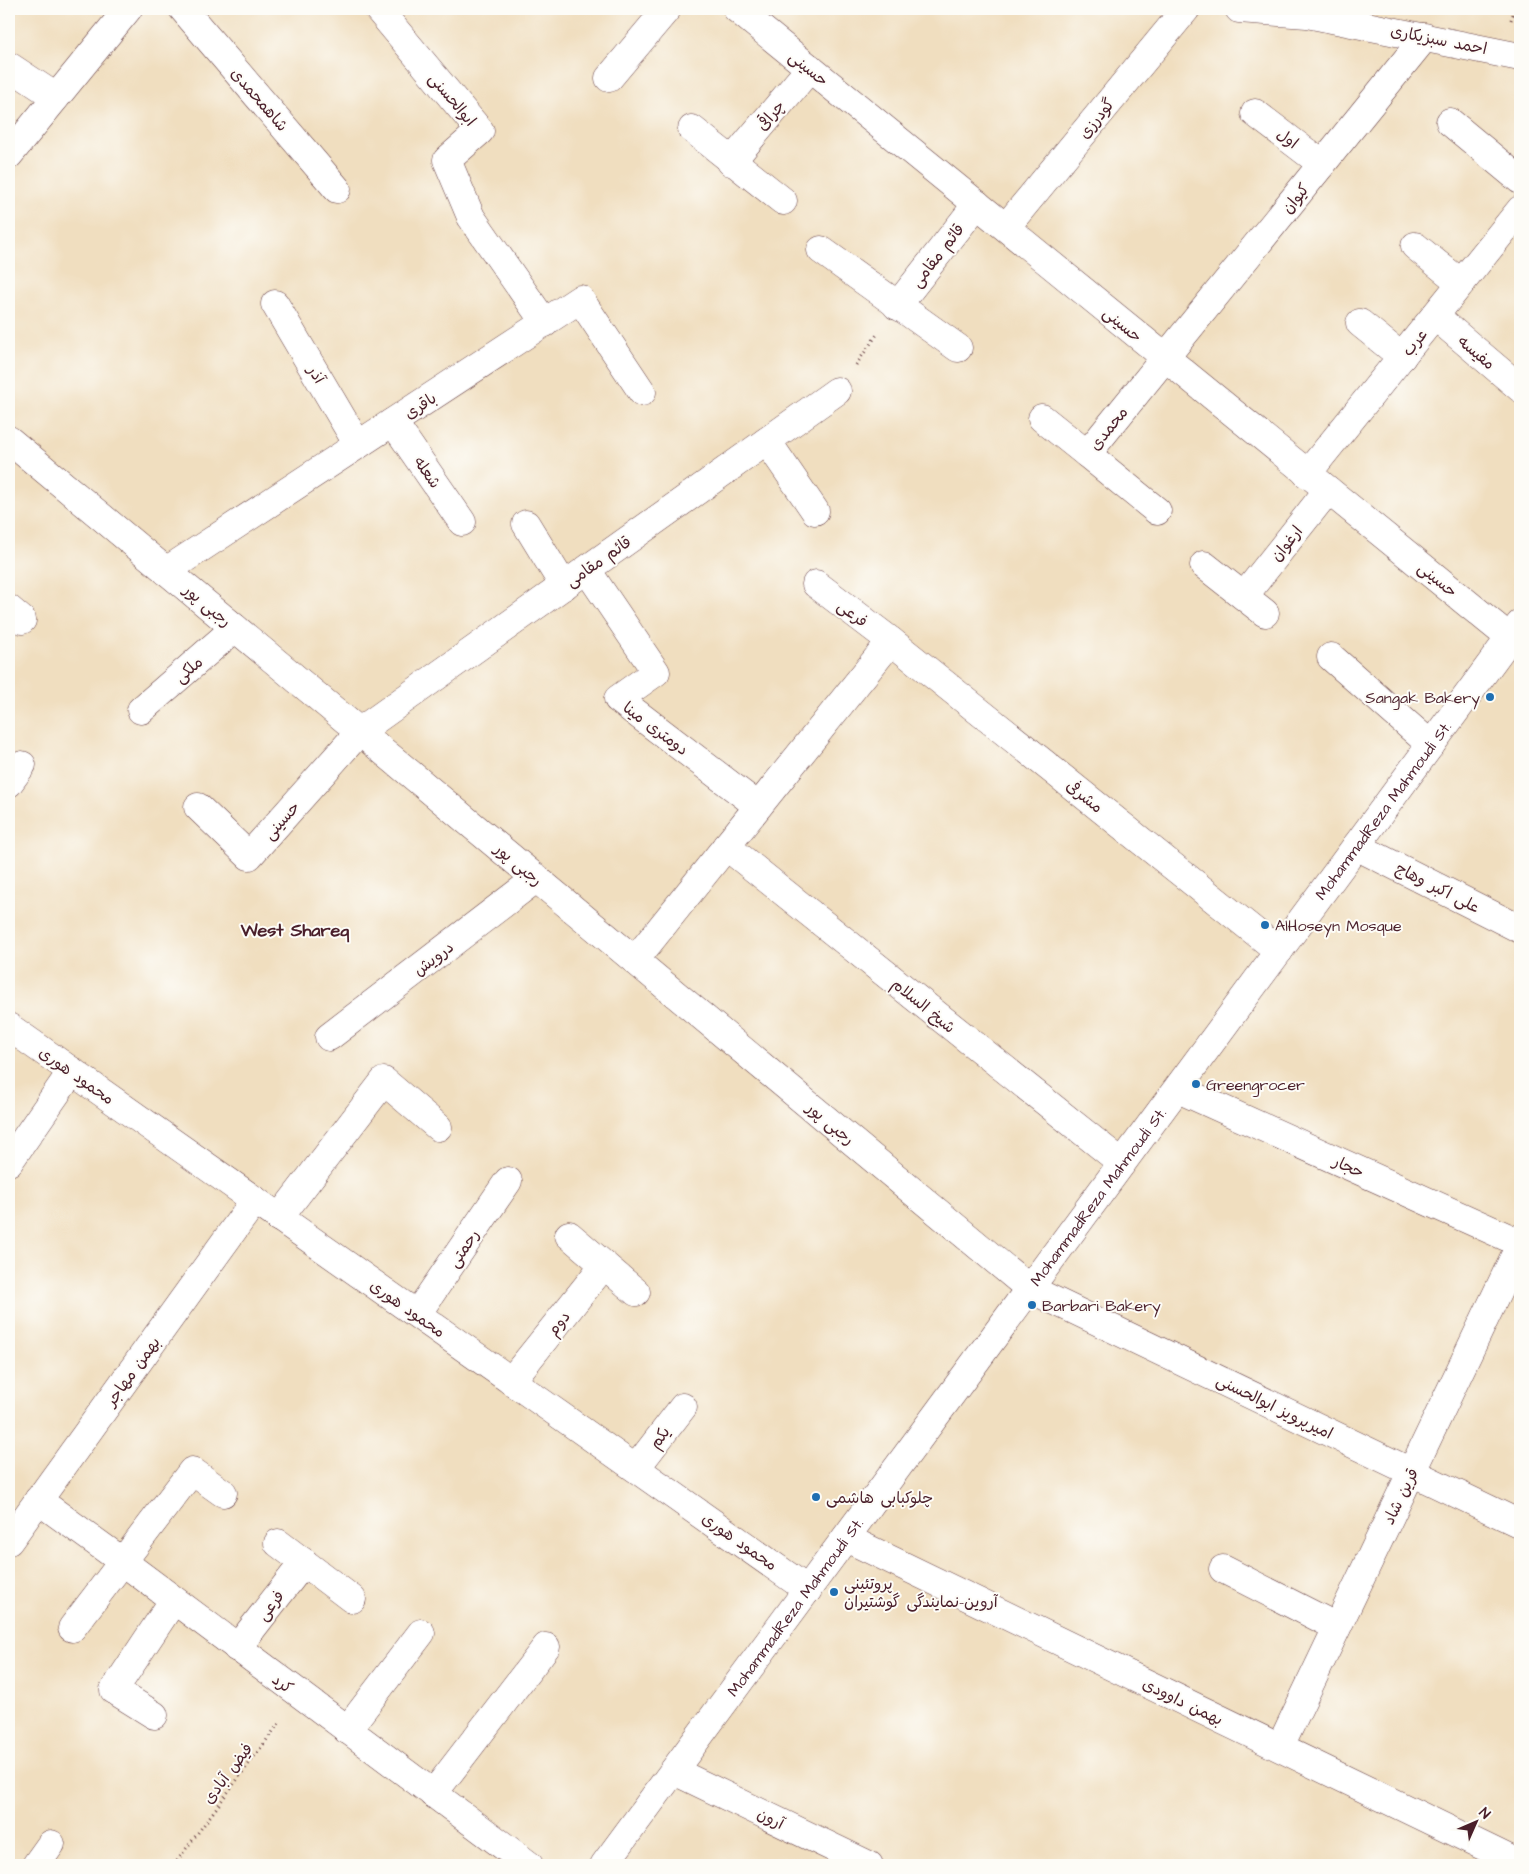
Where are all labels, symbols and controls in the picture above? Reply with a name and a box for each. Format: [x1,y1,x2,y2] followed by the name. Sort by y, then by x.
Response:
[1389,20,1489,60] street label: احمد سبزیکاری
[784,46,833,91] street label: حسینی
[225,63,293,136] street label: شاهمحمدی
[423,68,481,131] street label: ابوالحسنی
[1074,94,1120,144] street label: گودرزی
[751,96,790,136] street label: چراقی
[1272,123,1303,154] street label: اول
[1277,179,1315,218] street label: کیوان
[906,219,970,293] street label: قائم مقامی
[1098,302,1147,348] street label: حسینی
[1397,324,1433,361] street label: عرب
[1453,331,1500,375] street label: مفیسه
[301,360,331,389] street label: آذر
[400,387,441,424] street label: باقری
[1084,402,1133,455] street label: محمدی
[408,452,446,493] street label: شعله
[1266,521,1308,566] street label: ارغوان
[561,531,636,593] street label: قائم مقامی
[1413,557,1462,602] street label: حسینی
[177,578,236,632] street label: رجبی پور
[833,595,872,633] street label: فرعی
[170,651,208,688] street label: ملکی
[1365,687,1480,710] place label: Sangak Bakery
[1484,691,1496,703] marker: Sangak Bakery
[618,697,693,761] street label: دومتری مینا
[1310,717,1457,905] street label: MohammadReza Mahmoudi St.
[1061,775,1107,818] street label: مشرفی
[259,797,305,845] street label: حسینی
[488,837,547,891] street label: رجبی پور
[1392,857,1483,919] street label: علی اکبر وهاج
[1275,915,1402,938] place label: AlHoseyn Mosque
[240,918,350,943] district label: West Shareq
[1259,919,1271,931] marker: AlHoseyn Mosque
[409,936,458,981] street label: درویش
[886,973,960,1039] street label: شیخ السلام
[34,1042,119,1110] street label: محمود هوری
[1206,1074,1305,1097] place label: Greengrocer
[1190,1078,1202,1090] marker: Greengrocer
[800,1096,859,1150] street label: رجبی پور
[1025,1103,1172,1291] street label: MohammadReza Mahmoudi St.
[1328,1150,1368,1183] street label: حجار
[443,1225,485,1272] street label: رحمتی
[365,1275,450,1343] street label: محمود هوری
[1042,1295,1161,1318] place label: Barbari Bakery
[1026,1299,1038,1311] marker: Barbari Bakery
[542,1307,576,1341] street label: دوم
[99,1332,166,1412] street label: بهمن مهاجر
[1212,1369,1337,1445] street label: امیرپرویز ابوالحسنی
[644,1422,676,1454] street label: یکم
[1378,1464,1424,1528] street label: قرین شاد
[826,1487,933,1509] place label: چلوکبابی هاشمی
[810,1491,822,1503] marker: چلوکبابی هاشمی
[697,1508,782,1576] street label: محمود هوری
[722,1514,869,1701] street label: MohammadReza Mahmoudi St.
[844,1573,999,1613] place label: پروتئینی آروین-نمایندگی گوشتیران
[252,1586,290,1625] street label: فرعی
[828,1586,840,1598] marker: پروتئینی آروین-نمایندگی گوشتیران
[267,1669,298,1699] street label: کرد
[1139,1673,1227,1731] street label: بهمن داوودی
[198,1739,258,1809] street label: فیض آبادی
[1452,1796,1502,1846] north arrow
[753,1803,789,1835] street label: آرون
[1474,1803,1495,1824] text: N

